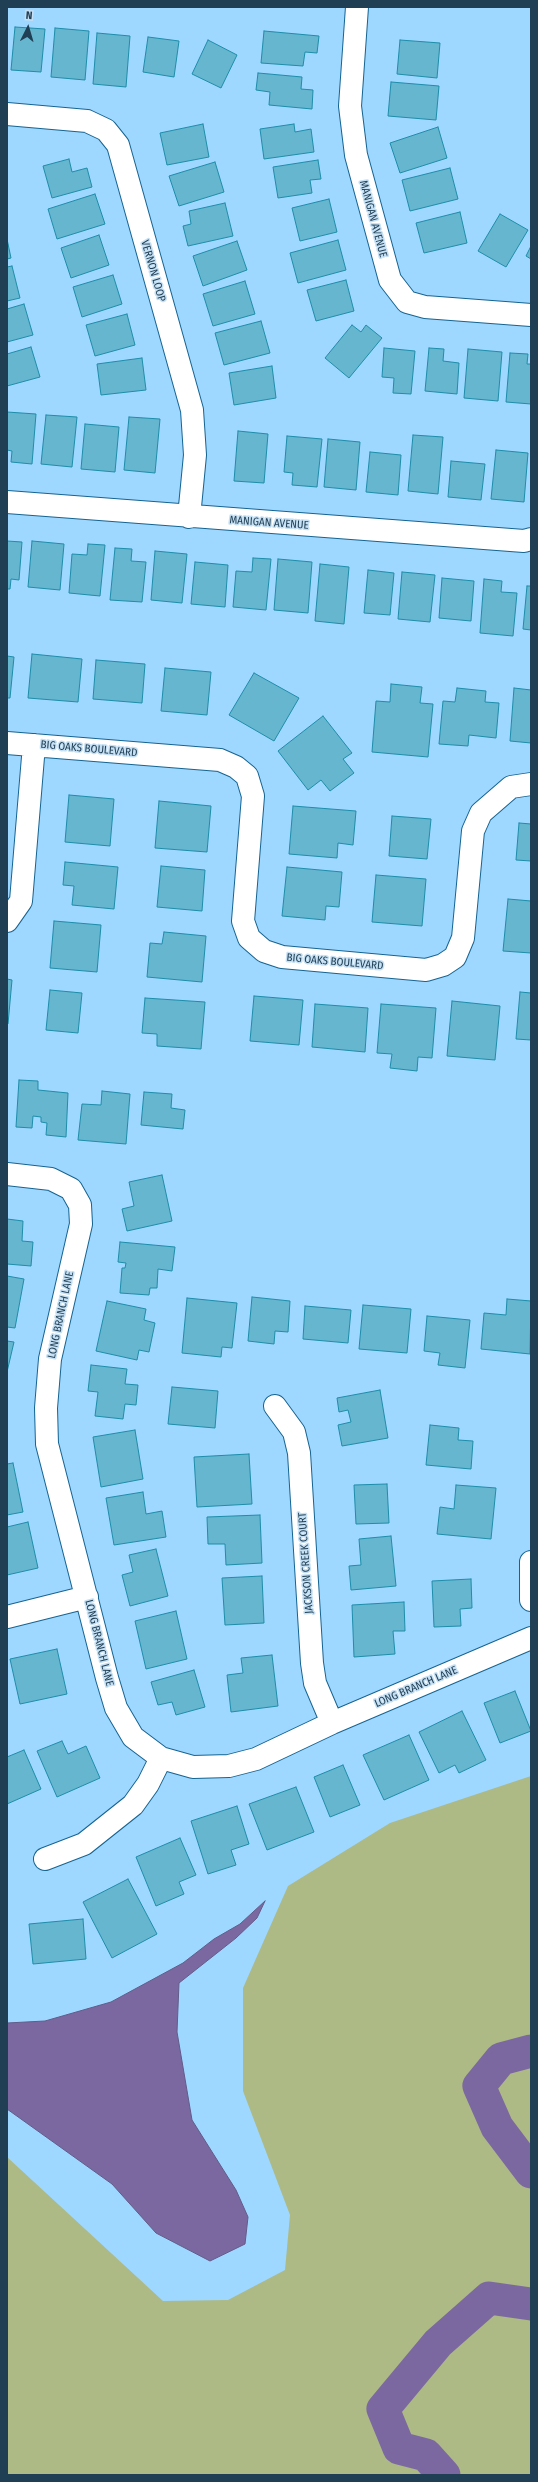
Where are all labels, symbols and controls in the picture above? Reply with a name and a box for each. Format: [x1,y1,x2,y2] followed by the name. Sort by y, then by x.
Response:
[8,8,48,48] north arrow
[25,9,33,22] text: N
[356,179,390,259] street label: MANIGAN AVENUE
[138,239,168,303] street label: VERNON LOOP
[229,514,309,532] street label: MANIGAN AVENUE
[40,738,138,760] street label: BIG OAKS BOULEVARD
[286,951,384,973] street label: BIG OAKS BOULEVARD
[45,1270,77,1360] street label: LONG BRANCH LANE
[296,1512,316,1614] street label: JACKSON CREEK COURT
[82,1598,116,1688] street label: LONG BRANCH LANE
[373,1664,459,1710] street label: LONG BRANCH LANE

